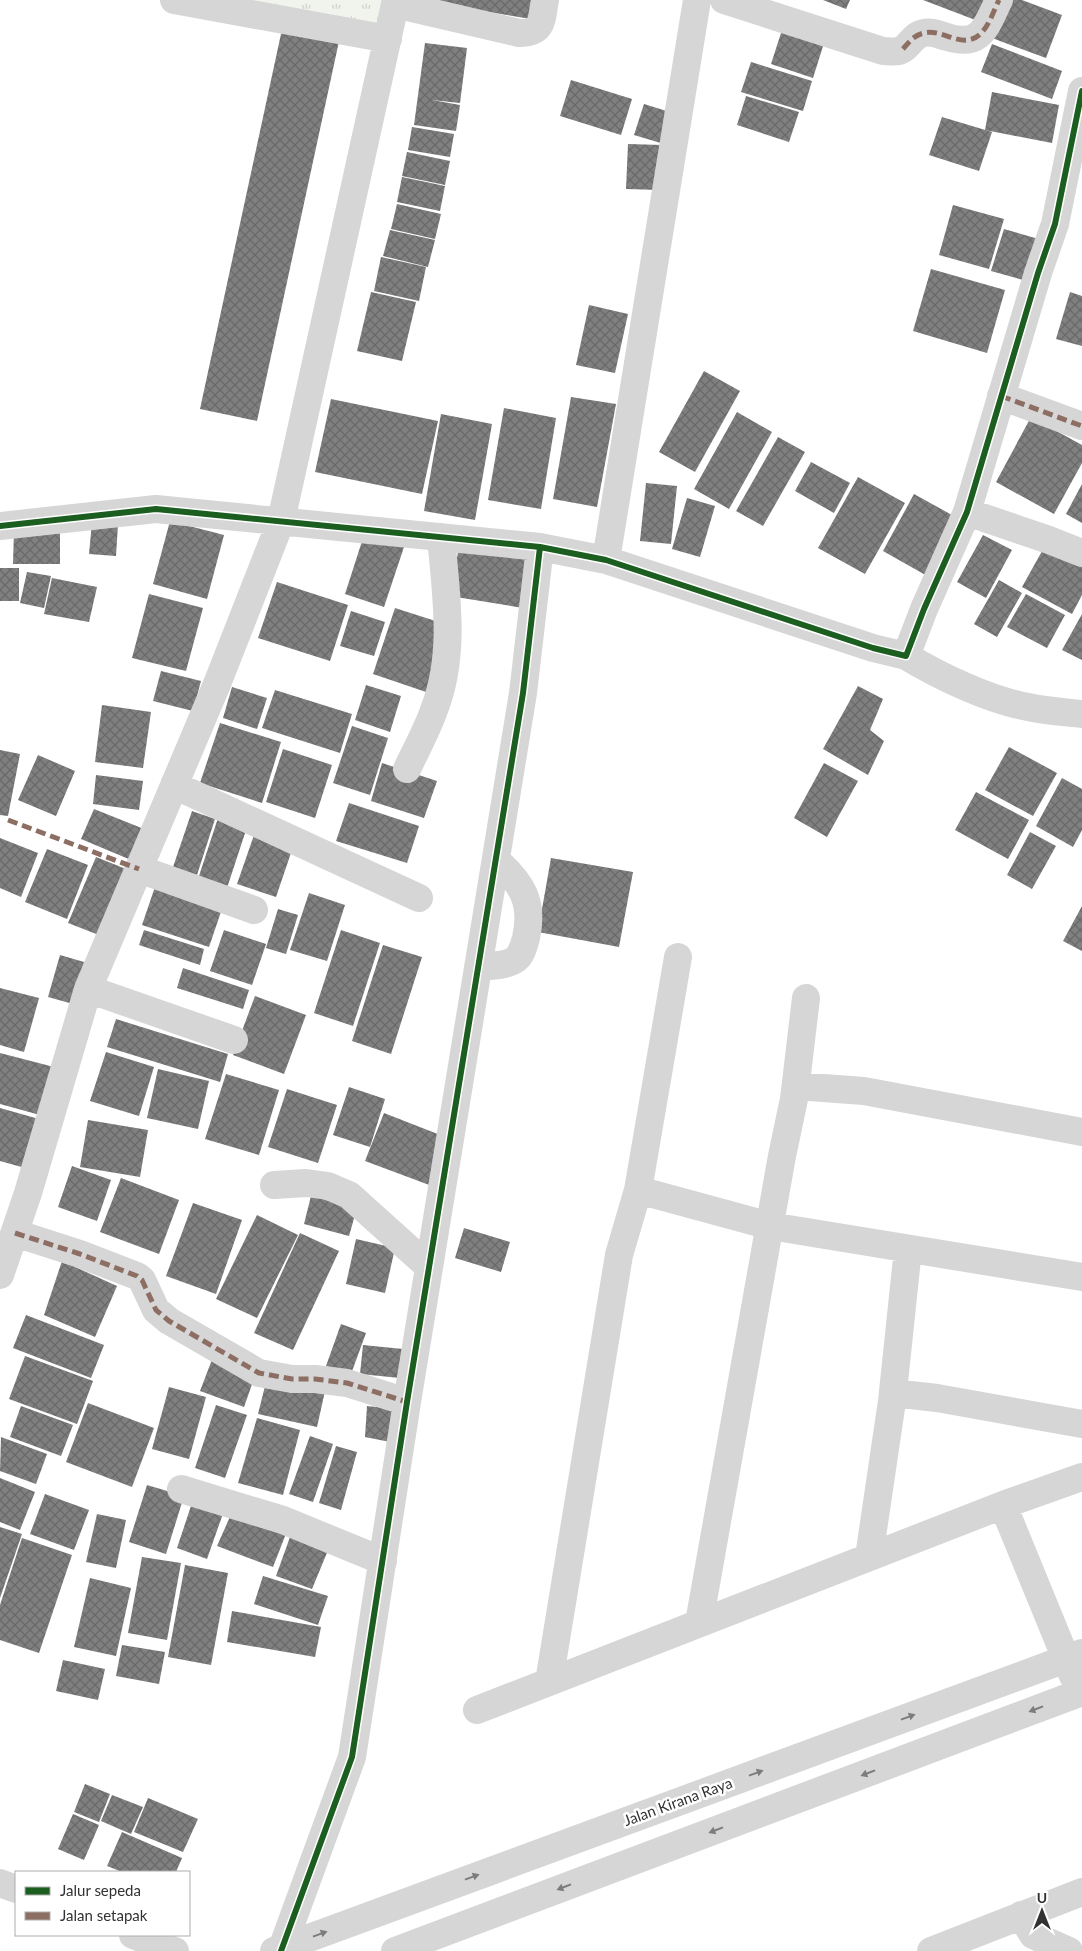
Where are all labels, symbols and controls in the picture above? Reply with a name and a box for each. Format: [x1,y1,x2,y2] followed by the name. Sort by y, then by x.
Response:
[1029,1706,1044,1713] one-way arrow
[901,1713,916,1720] one-way arrow
[749,1769,764,1777] one-way arrow
[860,1769,875,1777] one-way arrow
[621,1773,734,1829] street label: Jalan Kirana Raya
[708,1826,723,1834] one-way arrow
[15,1871,190,1936] legend
[465,1873,480,1881] one-way arrow
[60,1881,141,1899] text: Jalur sepeda
[556,1883,571,1891] one-way arrow
[1017,1886,1067,1936] north arrow
[1037,1889,1047,1906] text: U
[60,1906,148,1924] text: Jalan setapak
[312,1930,327,1937] one-way arrow

